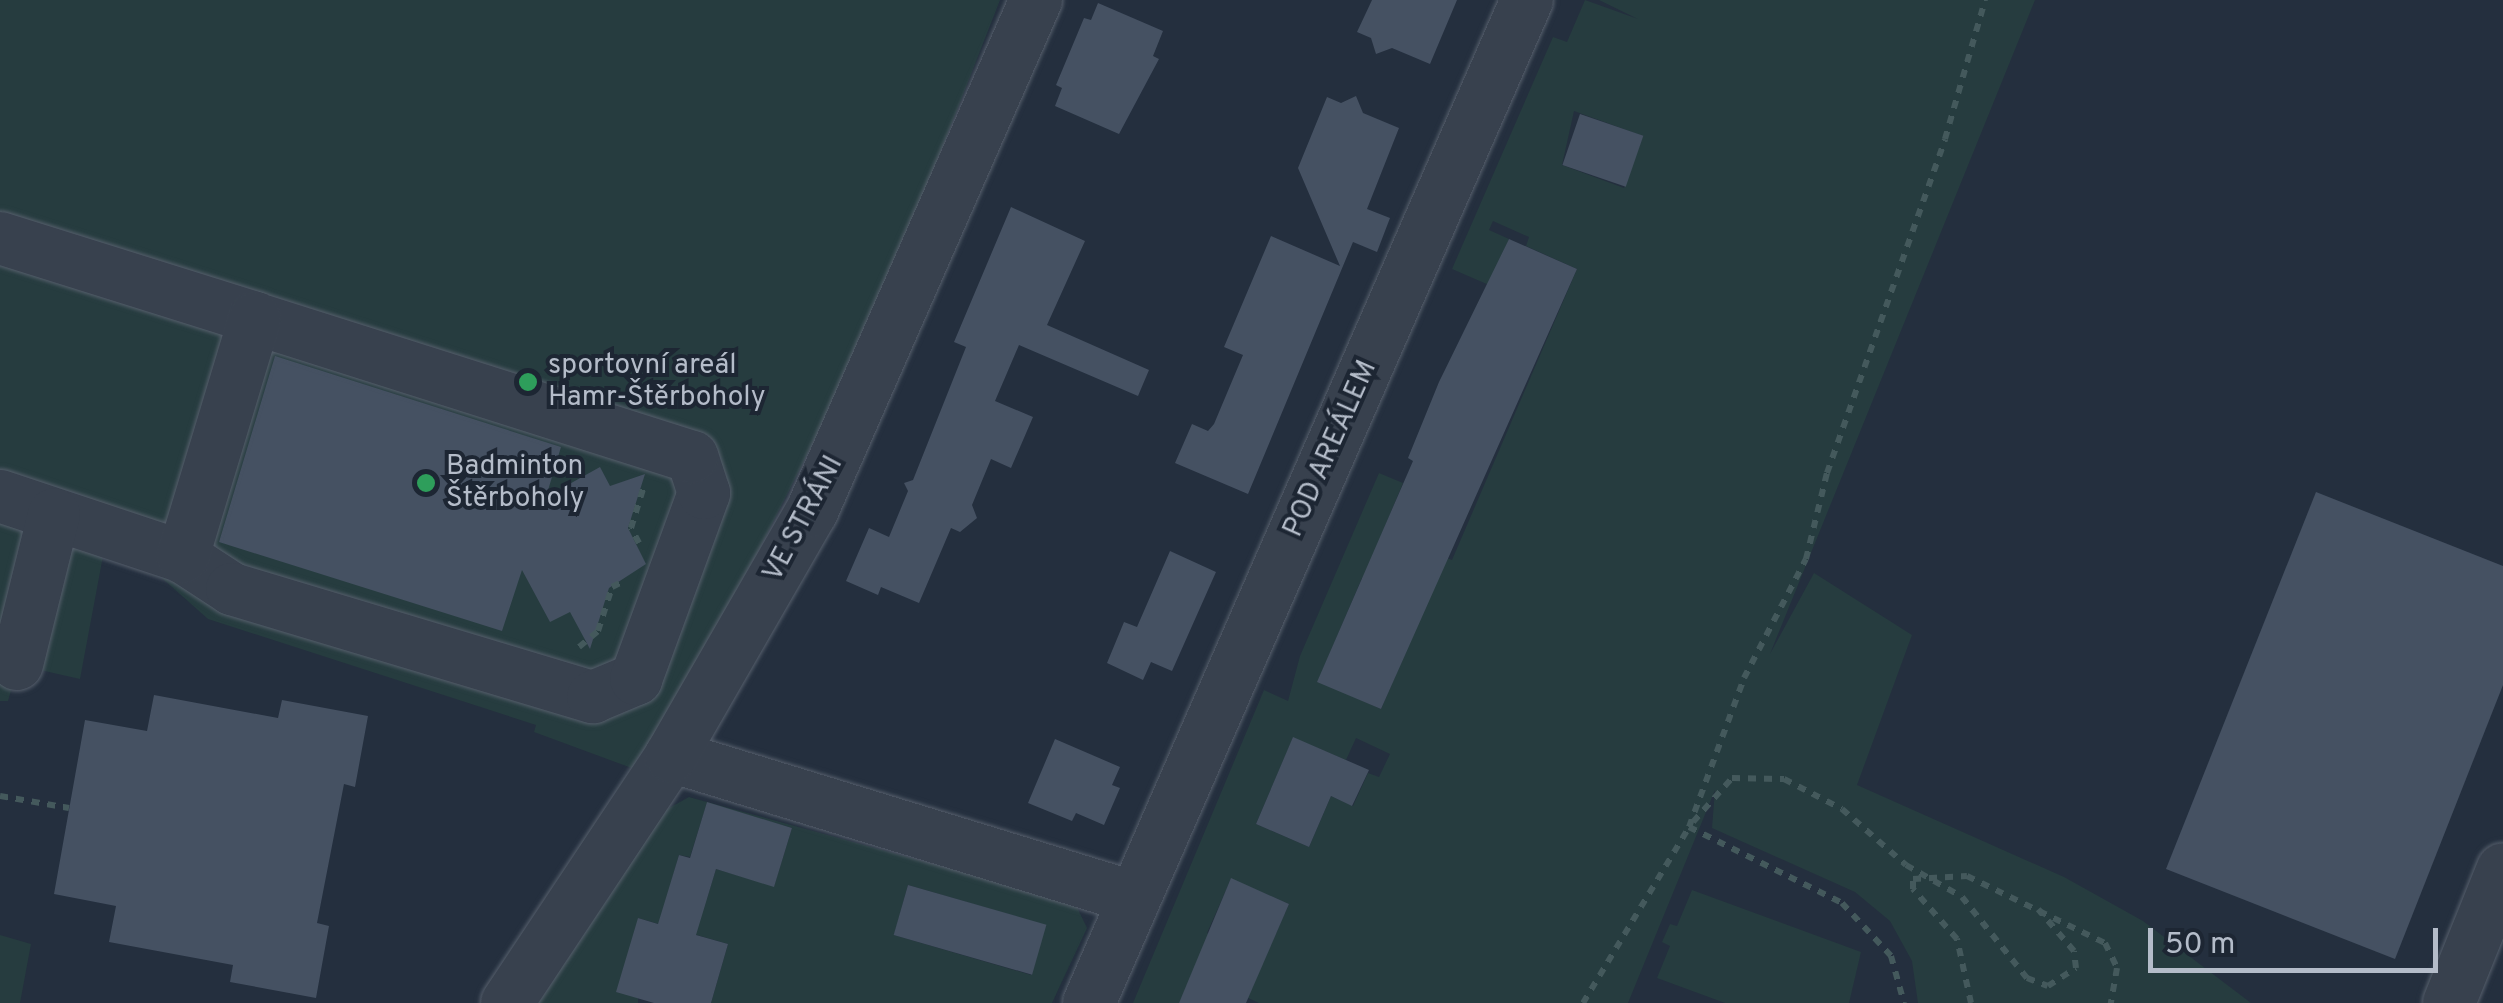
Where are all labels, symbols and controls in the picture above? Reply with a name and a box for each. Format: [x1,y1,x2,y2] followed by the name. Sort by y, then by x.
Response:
[548,349,765,415] place label: sportovní areál Hamr-Štěrboholy
[1277,355,1385,543] street label: POD AREÁLEM
[517,371,539,393] marker: sportovní areál Hamr-Štěrboholy
[446,450,584,516] place label: Badminton Štěrboholy
[757,450,851,588] street label: VE STRÁNI
[415,472,437,494] marker: Badminton Štěrboholy
[2153,908,2443,970] scale bar
[2165,927,2235,964] text: 50 m

